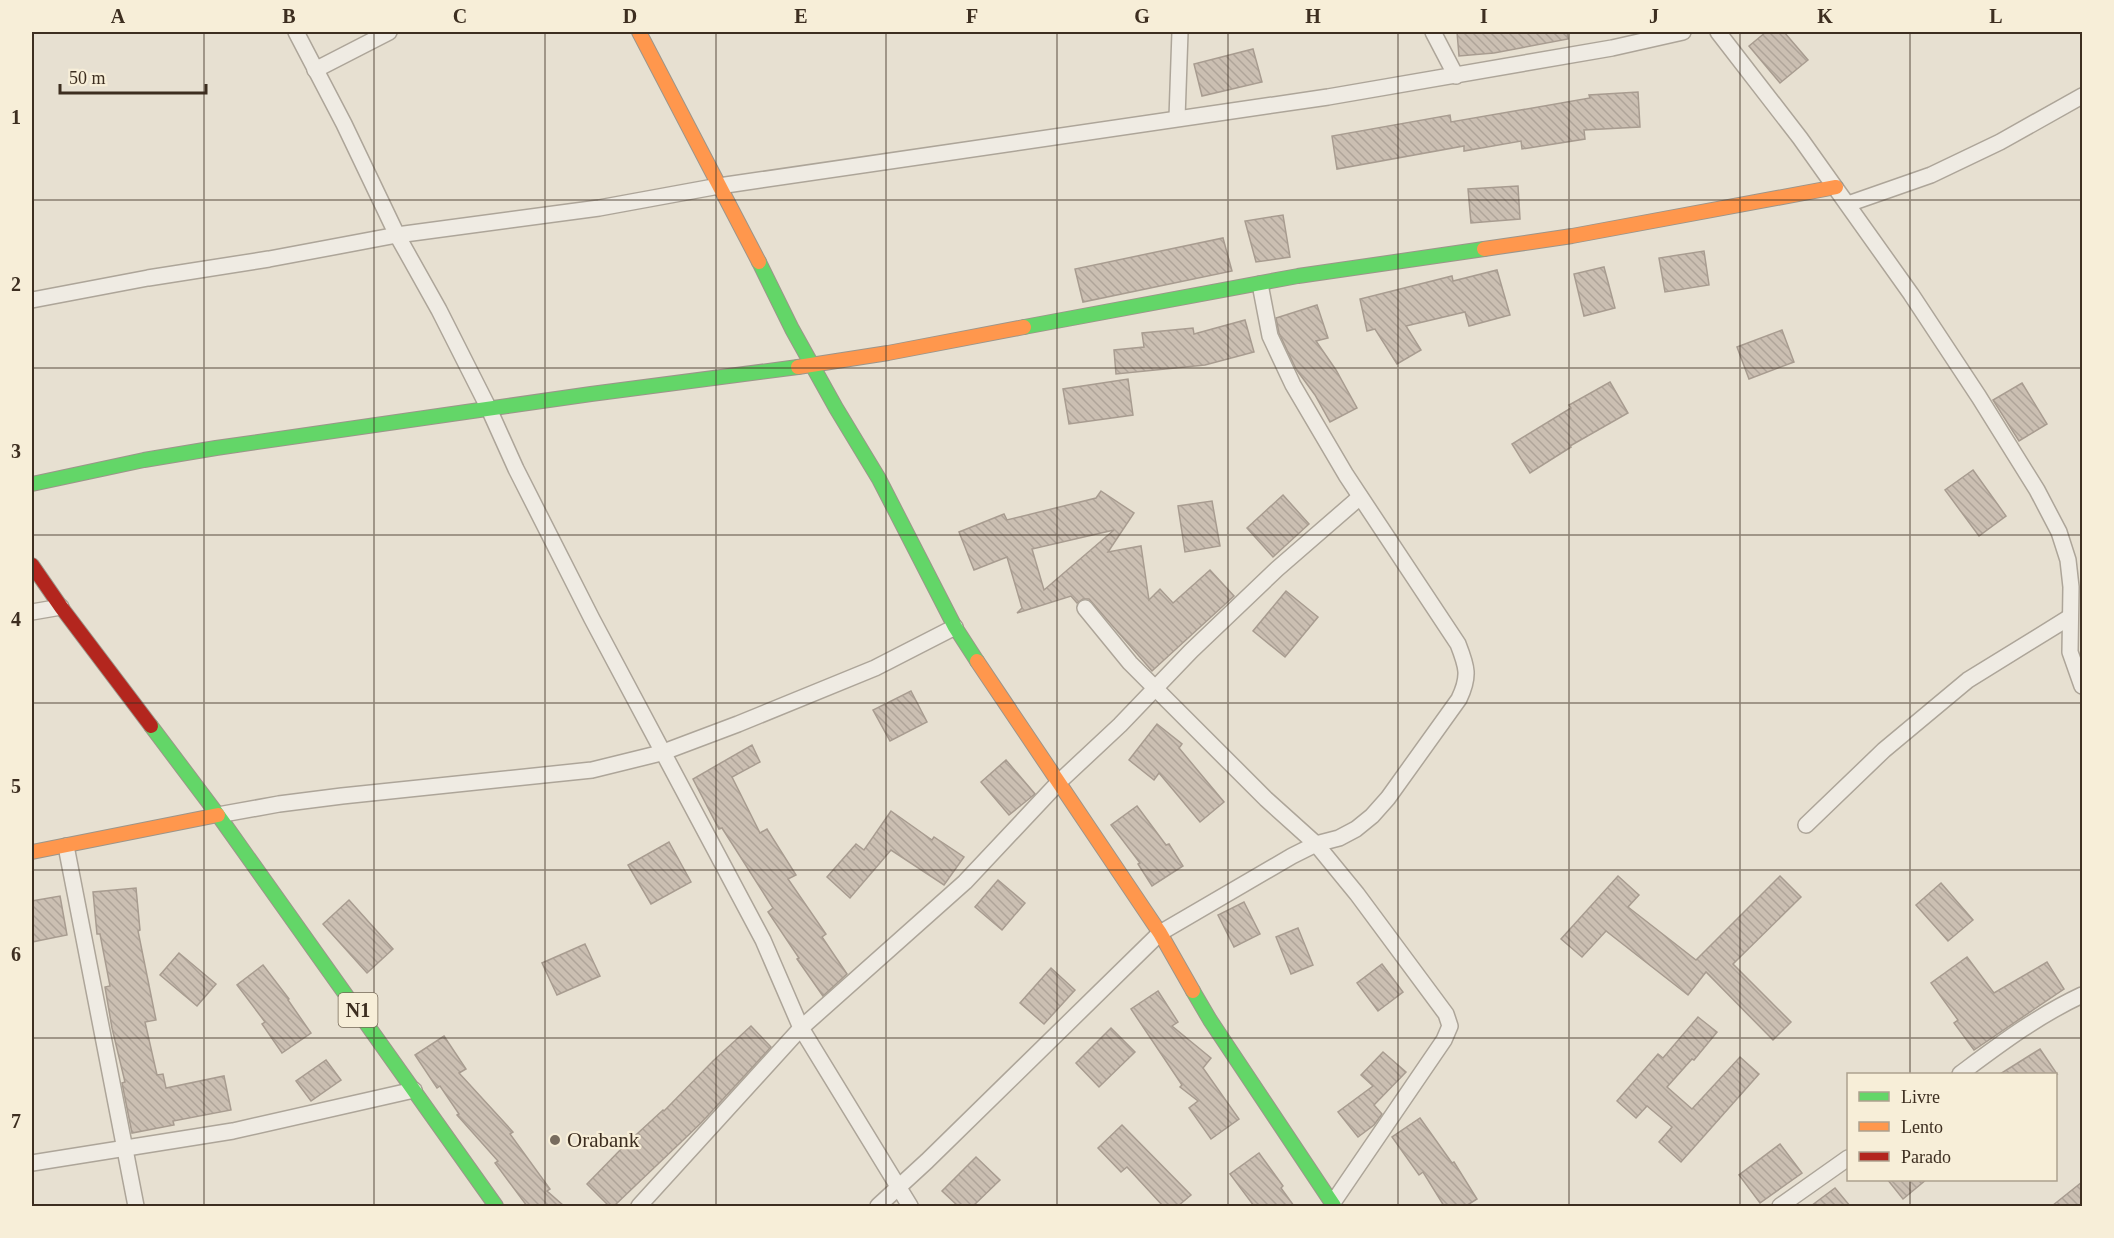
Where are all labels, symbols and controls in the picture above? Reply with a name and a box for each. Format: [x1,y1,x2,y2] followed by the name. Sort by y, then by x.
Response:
[111,5,126,27] text: A
[282,5,296,27] text: B
[453,5,467,27] text: C
[623,5,637,27] text: D
[794,5,808,27] text: E
[966,5,978,27] text: F
[1134,5,1150,27] text: G
[1305,5,1321,27] text: H
[1480,5,1488,27] text: I
[1649,5,1659,27] text: J
[1817,5,1833,27] text: K
[1989,5,2003,27] text: L
[60,57,206,95] scale bar
[69,68,106,88] text: 50 m
[11,106,21,128] text: 1
[11,273,21,295] text: 2
[11,440,21,462] text: 3
[11,608,21,630] text: 4
[11,775,21,797] text: 5
[11,943,21,965] text: 6
[338,993,378,1027] road number: N1
[1847,1073,2057,1181] legend
[1901,1087,1940,1107] text: Livre
[11,1110,21,1132] text: 7
[1901,1117,1943,1137] text: Lento
[567,1128,640,1152] place label: Orabank
[548,1133,562,1147] marker: Orabank
[1901,1147,1951,1167] text: Parado

